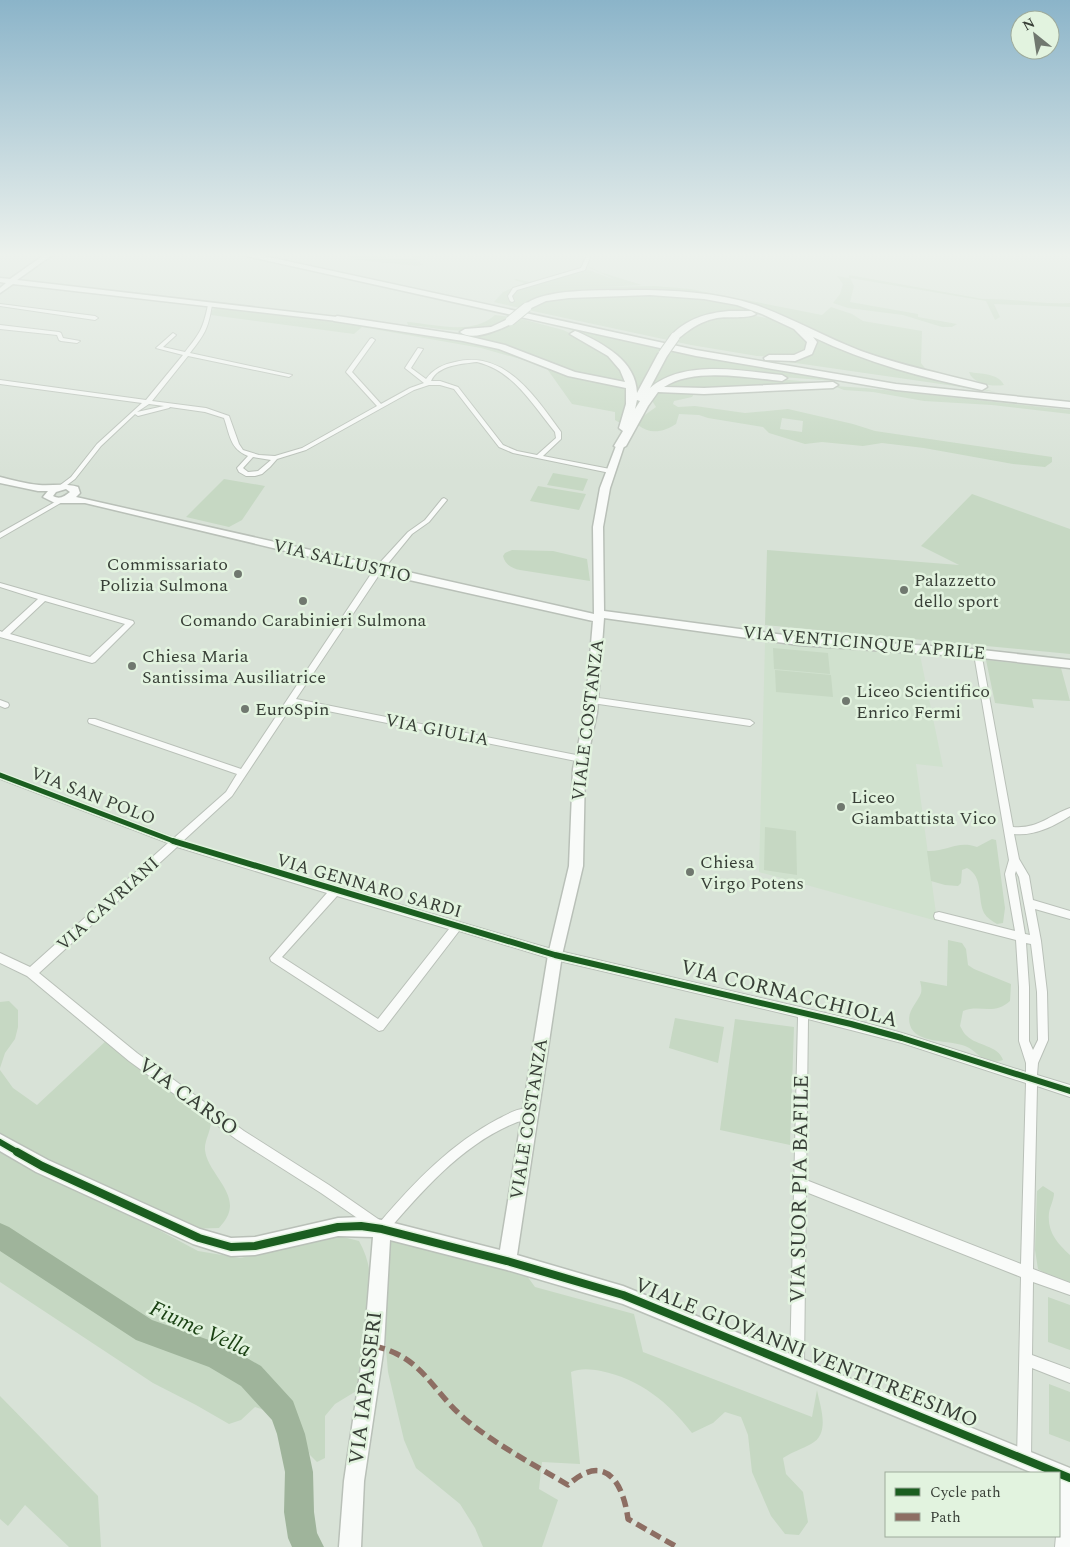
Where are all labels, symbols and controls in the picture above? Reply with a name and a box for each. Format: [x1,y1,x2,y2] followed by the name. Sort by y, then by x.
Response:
[1010,10,1060,60] north arrow
[1019,12,1039,36] text: N
[270,532,414,590] street label: VIA SALLUSTIO
[99,551,228,599] place label: Commissariato Polizia Sulmona
[914,567,999,615] place label: Palazzetto dello sport
[232,568,244,580] marker: Commissariato Polizia Sulmona
[898,584,910,596] marker: Palazzetto dello sport
[297,595,309,607] marker: Comando Carabinieri Sulmona
[180,607,427,634] place label: Comando Carabinieri Sulmona
[742,619,986,667] street label: VIA VENTICINQUE APRILE
[565,638,611,802] street label: VIALE COSTANZA
[142,643,326,691] place label: Chiesa Maria Santissima Ausiliatrice
[126,660,138,672] marker: Chiesa Maria Santissima Ausiliatrice
[856,678,990,726] place label: Liceo Scientifico Enrico Fermi
[840,695,852,707] marker: Liceo Scientifico Enrico Fermi
[255,696,330,723] place label: EuroSpin
[239,703,251,715] marker: EuroSpin
[383,707,491,753] street label: VIA GIULIA
[27,760,159,832] street label: VIA SAN POLO
[851,784,996,832] place label: Liceo Giambattista Vico
[835,801,847,813] marker: Liceo Giambattista Vico
[273,847,465,925] street label: VIA GENNARO SARDI
[700,849,804,897] place label: Chiesa Virgo Potens
[51,850,165,958] street label: VIA CAVRIANI
[684,866,696,878] marker: Chiesa Virgo Potens
[677,951,901,1037] street label: VIA CORNACCHIOLA
[503,1036,555,1202] street label: VIALE COSTANZA
[131,1050,245,1144] street label: VIA CARSO
[782,1075,818,1303] street label: VIA SUOR PIA BAFILE
[629,1269,983,1437] street label: VIALE GIOVANNI VENTITREESIMO
[144,1292,256,1366] water label: Fiume Vella
[341,1310,391,1466] street label: VIA IAPASSERI
[885,1472,1060,1537] legend
[930,1481,1001,1504] text: Cycle path
[930,1506,961,1529] text: Path

